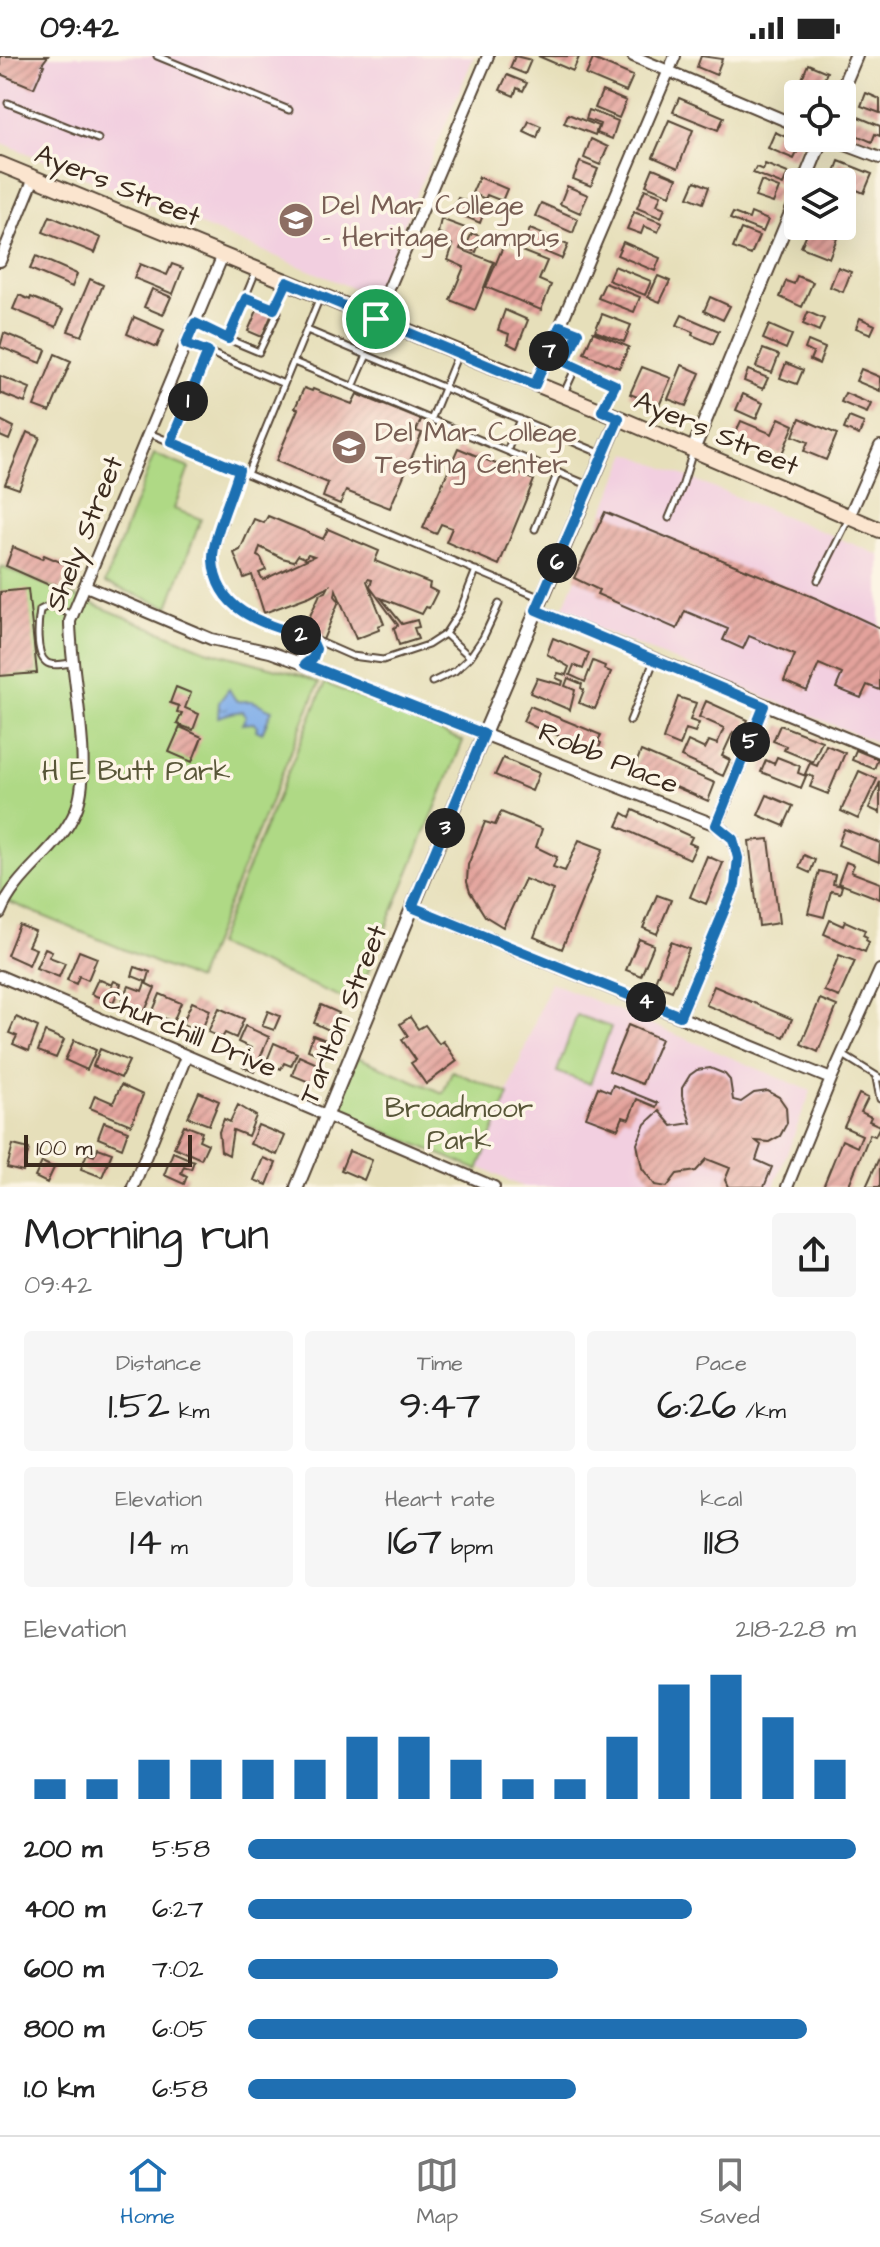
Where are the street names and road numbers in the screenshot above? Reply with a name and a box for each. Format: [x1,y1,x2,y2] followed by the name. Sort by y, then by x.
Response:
[28,134,207,238] street label: Ayers Street
[627,381,805,488] street label: Ayers Street
[36,449,135,618] street label: Shely Street
[533,713,684,804] street label: Robb Place
[290,918,397,1110] street label: Tarlton Street
[96,979,283,1088] street label: Churchill Drive

